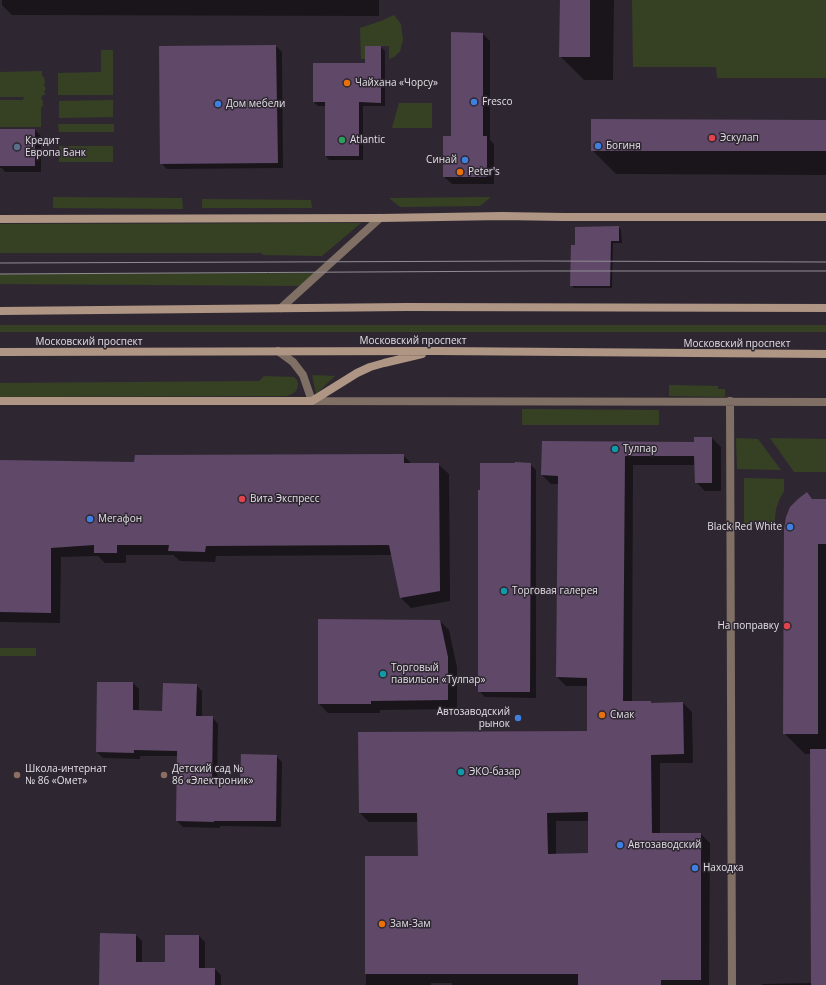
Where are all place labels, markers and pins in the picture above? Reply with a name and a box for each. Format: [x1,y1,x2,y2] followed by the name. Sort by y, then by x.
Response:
[355,77,438,89] place label: Чайхана «Чорсу»
[342,78,352,88] marker: Чайхана «Чорсу»
[482,96,512,108] place label: Fresco
[469,97,479,107] marker: Fresco
[226,98,285,110] place label: Дом мебели
[213,99,223,109] marker: Дом мебели
[720,132,759,144] place label: Эскулап
[707,133,717,143] marker: Эскулап
[350,134,385,146] place label: Atlantic
[25,135,86,158] place label: Кредит Европа Банк
[337,135,347,145] marker: Atlantic
[606,140,641,152] place label: Богиня
[593,141,603,151] marker: Богиня
[12,142,22,152] marker: Кредит Европа Банк
[426,154,457,166] place label: Синай
[460,155,470,165] marker: Синай
[468,166,500,178] place label: Peter's
[455,167,465,177] marker: Peter's
[623,443,657,455] place label: Тулпар
[610,444,620,454] marker: Тулпар
[250,493,319,505] place label: Вита Экспресс
[237,494,247,504] marker: Вита Экспресс
[98,513,142,525] place label: Мегафон
[85,514,95,524] marker: Мегафон
[707,521,782,533] place label: Black Red White
[785,522,795,532] marker: Black Red White
[512,585,598,597] place label: Торговая галерея
[499,586,509,596] marker: Торговая галерея
[717,620,779,632] place label: На поправку
[782,621,792,631] marker: На поправку
[391,662,485,686] place label: Торговый павильон «Тулпар»
[378,669,388,679] marker: Торговый павильон «Тулпар»
[437,706,510,730] place label: Автозаводский рынок
[610,709,634,721] place label: Смак
[597,710,607,720] marker: Смак
[513,713,523,723] marker: Автозаводский рынок
[25,763,107,786] place label: Школа-интернат № 86 «Омет»
[172,763,253,786] place label: Детский сад № 86 «Электроник»
[469,766,520,778] place label: ЭКО-базар
[456,767,466,777] marker: ЭКО-базар
[12,770,22,780] marker: Школа-интернат № 86 «Омет»
[159,770,169,780] marker: Детский сад № 86 «Электроник»
[628,839,701,851] place label: Автозаводский
[615,840,625,850] marker: Автозаводский
[703,862,744,874] place label: Находка
[690,863,700,873] marker: Находка
[390,918,431,930] place label: Зам-Зам
[377,919,387,929] marker: Зам-Зам

